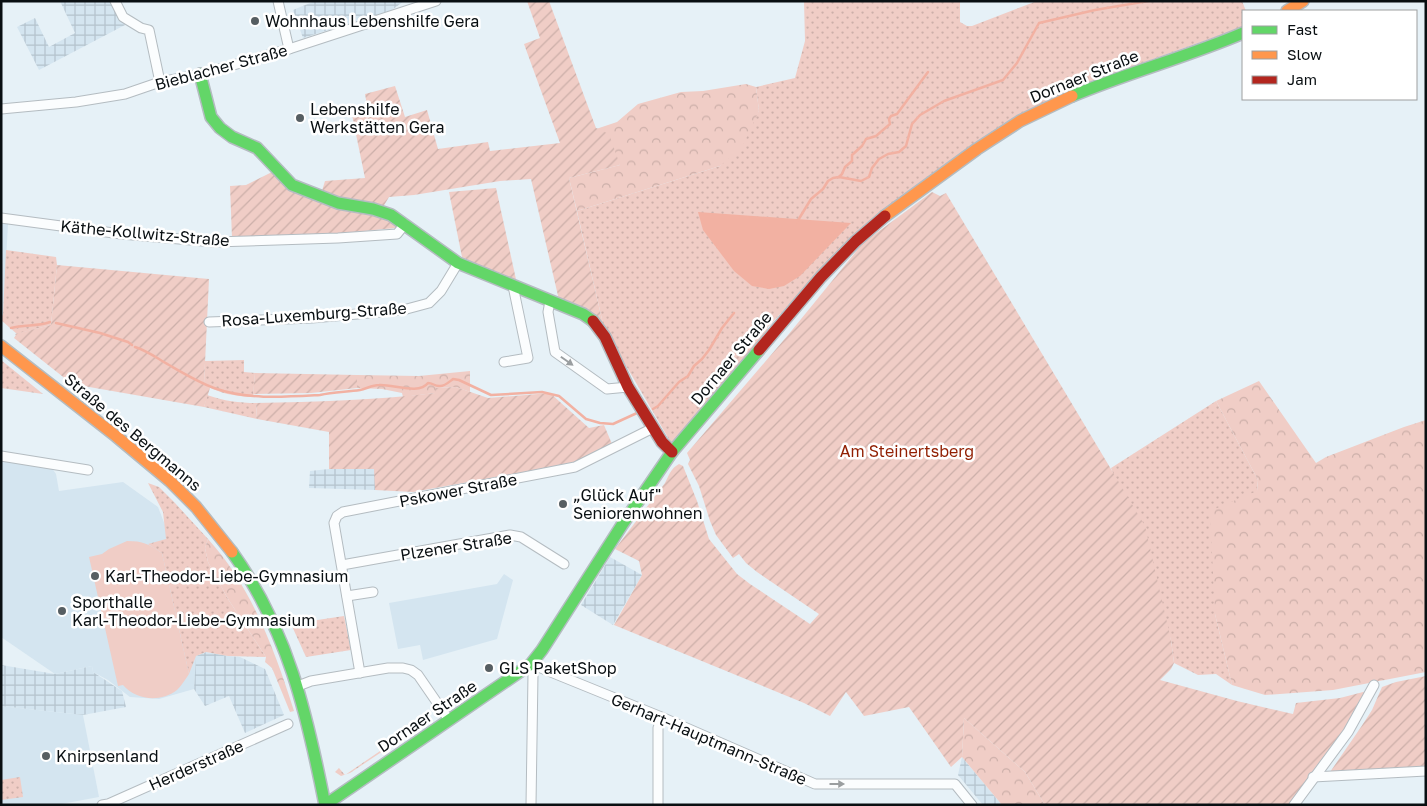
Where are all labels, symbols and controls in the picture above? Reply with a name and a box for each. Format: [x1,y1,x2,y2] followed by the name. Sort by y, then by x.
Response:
[1242,10,1417,100] legend
[265,11,479,31] place label: Wohnhaus Lebenshilfe Gera
[249,15,261,27] marker: Wohnhaus Lebenshilfe Gera
[1287,20,1318,38] text: Fast
[153,40,289,94] street label: Bieblacher Straße
[1027,45,1141,107] street label: Dornaer Straße
[1287,45,1322,63] text: Slow
[1287,70,1317,88] text: Jam
[310,99,444,137] place label: Lebenshilfe Werkstätten Gera
[294,112,306,124] marker: Lebenshilfe Werkstätten Gera
[60,216,230,250] street label: Käthe-Kollwitz-Straße
[221,298,407,330] street label: Rosa-Luxemburg-Straße
[686,307,776,409] street label: Dornaer Straße
[560,356,573,366] one-way arrow
[60,369,206,495] street label: Straße des Bergmanns
[840,441,974,461] park label: Am Steinertsberg
[397,469,519,511] street label: Pskower Straße
[573,485,703,523] place label: „Glück Auf" Seniorenwohnen
[557,498,569,510] marker: „Glück Auf" Seniorenwohnen
[399,527,513,565] street label: Plzener Straße
[105,566,348,586] place label: Karl-Theodor-Liebe-Gymnasium
[89,570,101,582] marker: Karl-Theodor-Liebe-Gymnasium
[72,592,315,630] place label: Sporthalle Karl-Theodor-Liebe-Gymnasium
[56,605,68,617] marker: Sporthalle Karl-Theodor-Liebe-Gymnasium
[499,658,617,678] place label: GLS PaketShop
[483,662,495,674] marker: GLS PaketShop
[374,675,480,757] street label: Dornaer Straße
[608,689,810,789] street label: Gerhart-Hauptmann-Straße
[146,735,246,795] street label: Herderstraße
[56,746,159,766] place label: Knirpsenland
[40,750,52,762] marker: Knirpsenland
[829,780,845,788] one-way arrow

